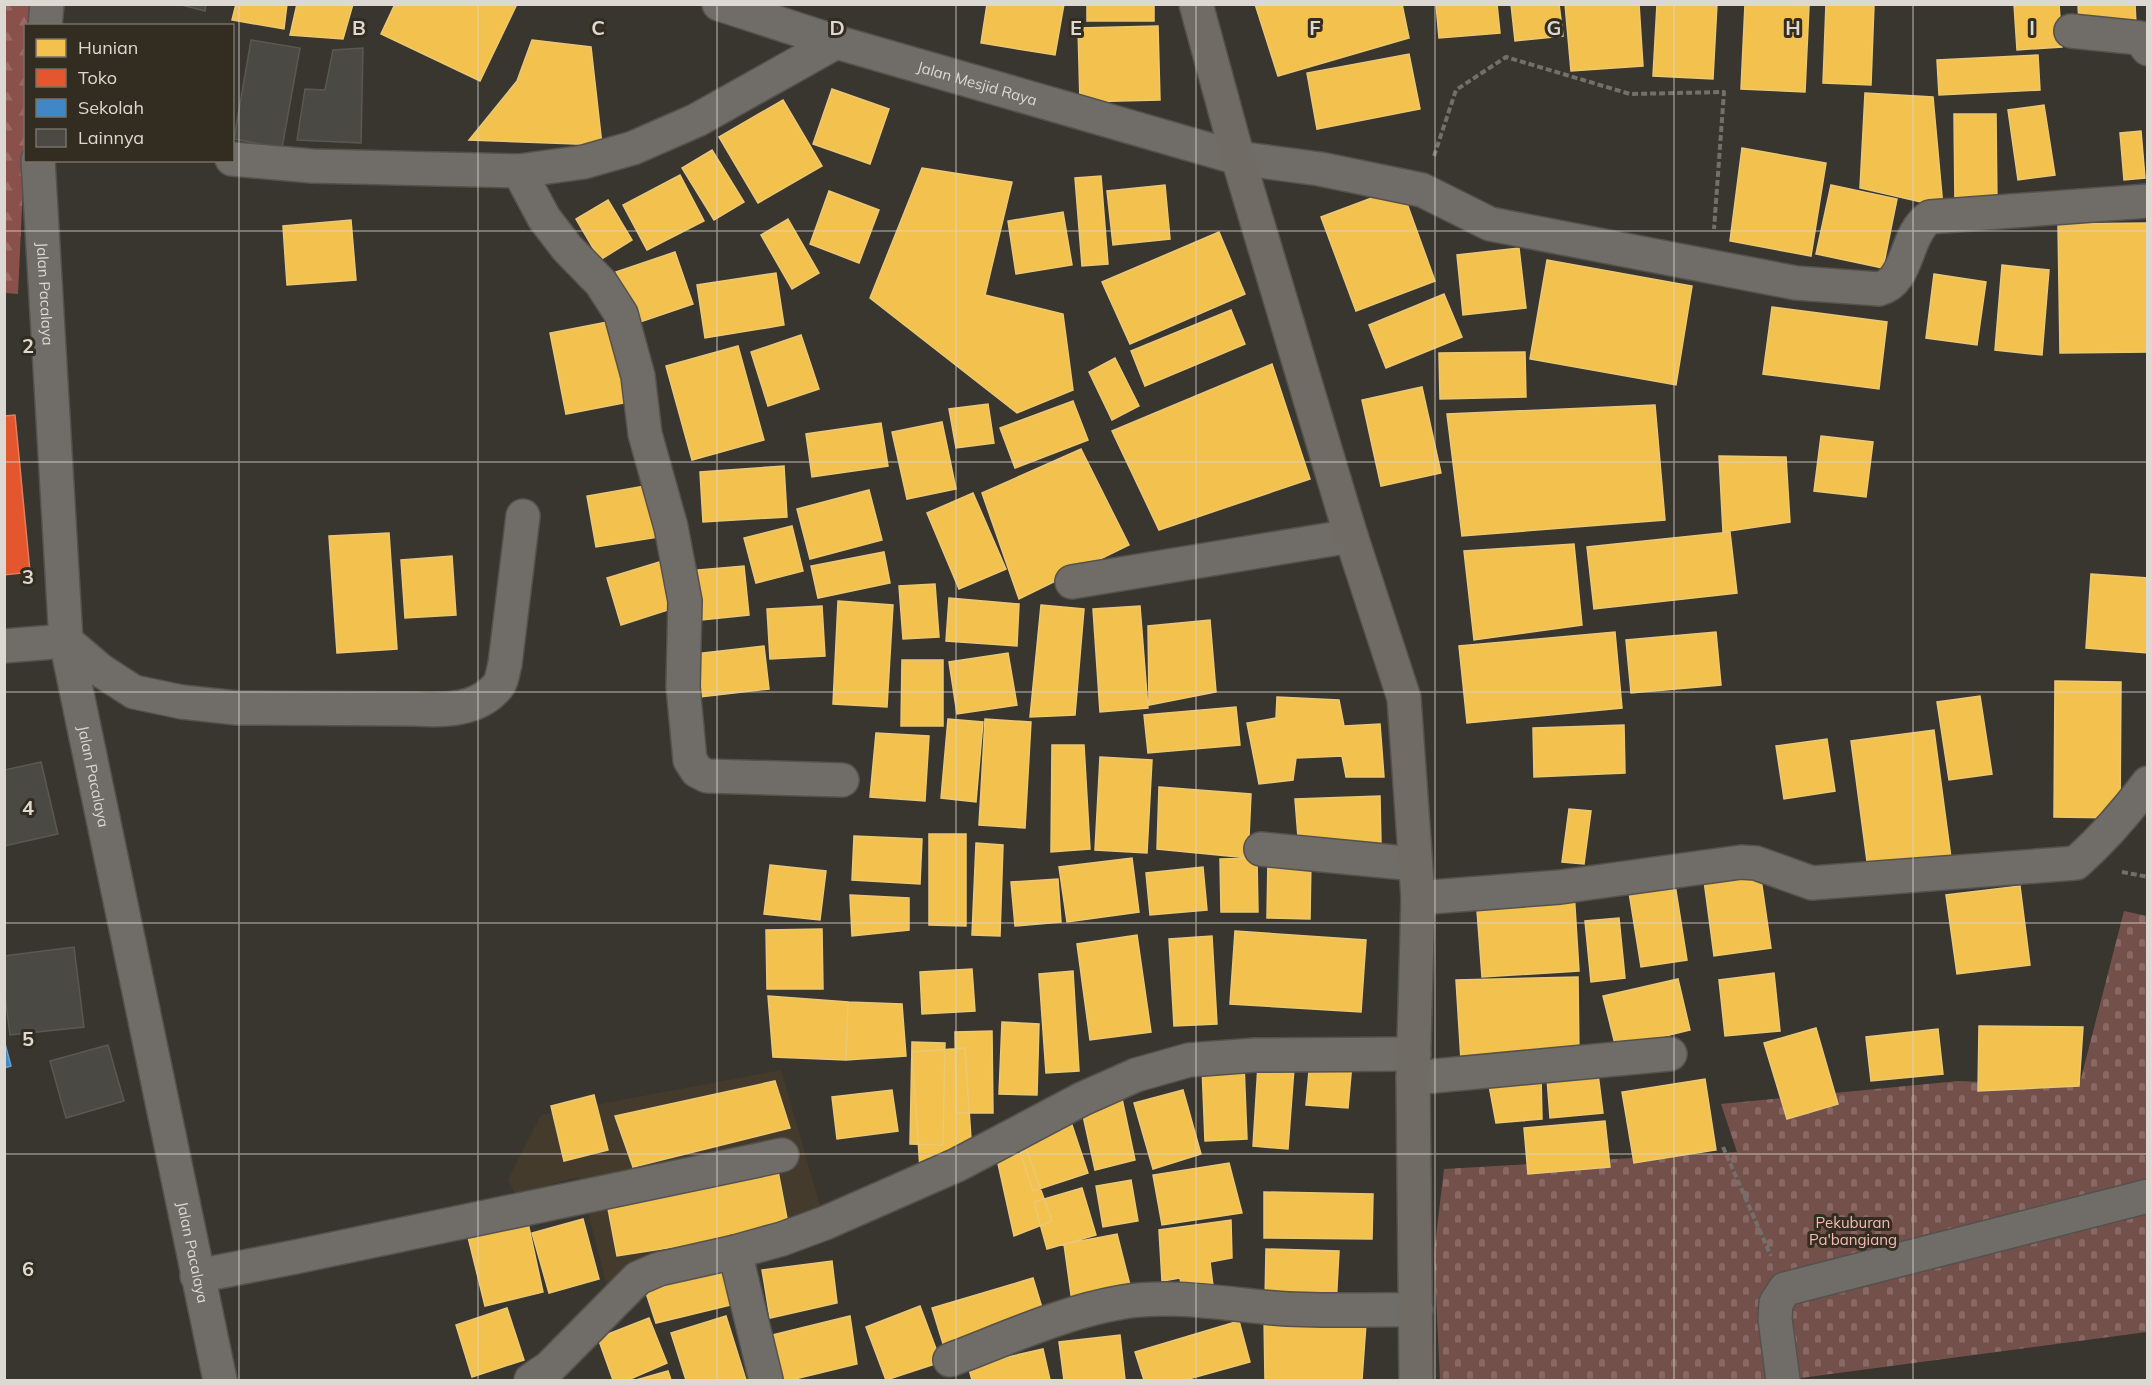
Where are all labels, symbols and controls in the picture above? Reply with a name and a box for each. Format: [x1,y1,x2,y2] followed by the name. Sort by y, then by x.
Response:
[352,15,366,40] text: B
[591,15,605,40] text: C
[829,15,845,40] text: D
[1070,15,1082,40] text: E
[1309,15,1321,40] text: F
[1547,15,1561,40] text: G
[1785,15,1801,40] text: H
[2029,15,2035,40] text: I
[24,24,234,162] legend
[78,36,138,59] text: Hunian
[915,56,1039,109] street label: Jalan Mesjid Raya
[78,66,117,89] text: Toko
[78,96,144,119] text: Sekolah
[78,126,144,149] text: Lainnya
[33,242,58,346] street label: Jalan Pacalaya
[22,333,34,358] text: 2
[22,564,34,589] text: 3
[74,724,114,829] street label: Jalan Pacalaya
[22,795,34,820] text: 4
[22,1026,34,1051] text: 5
[173,1199,213,1305] street label: Jalan Pacalaya
[1809,1213,1897,1249] park label: Pekuburan Pa'bangiang
[22,1256,34,1281] text: 6

